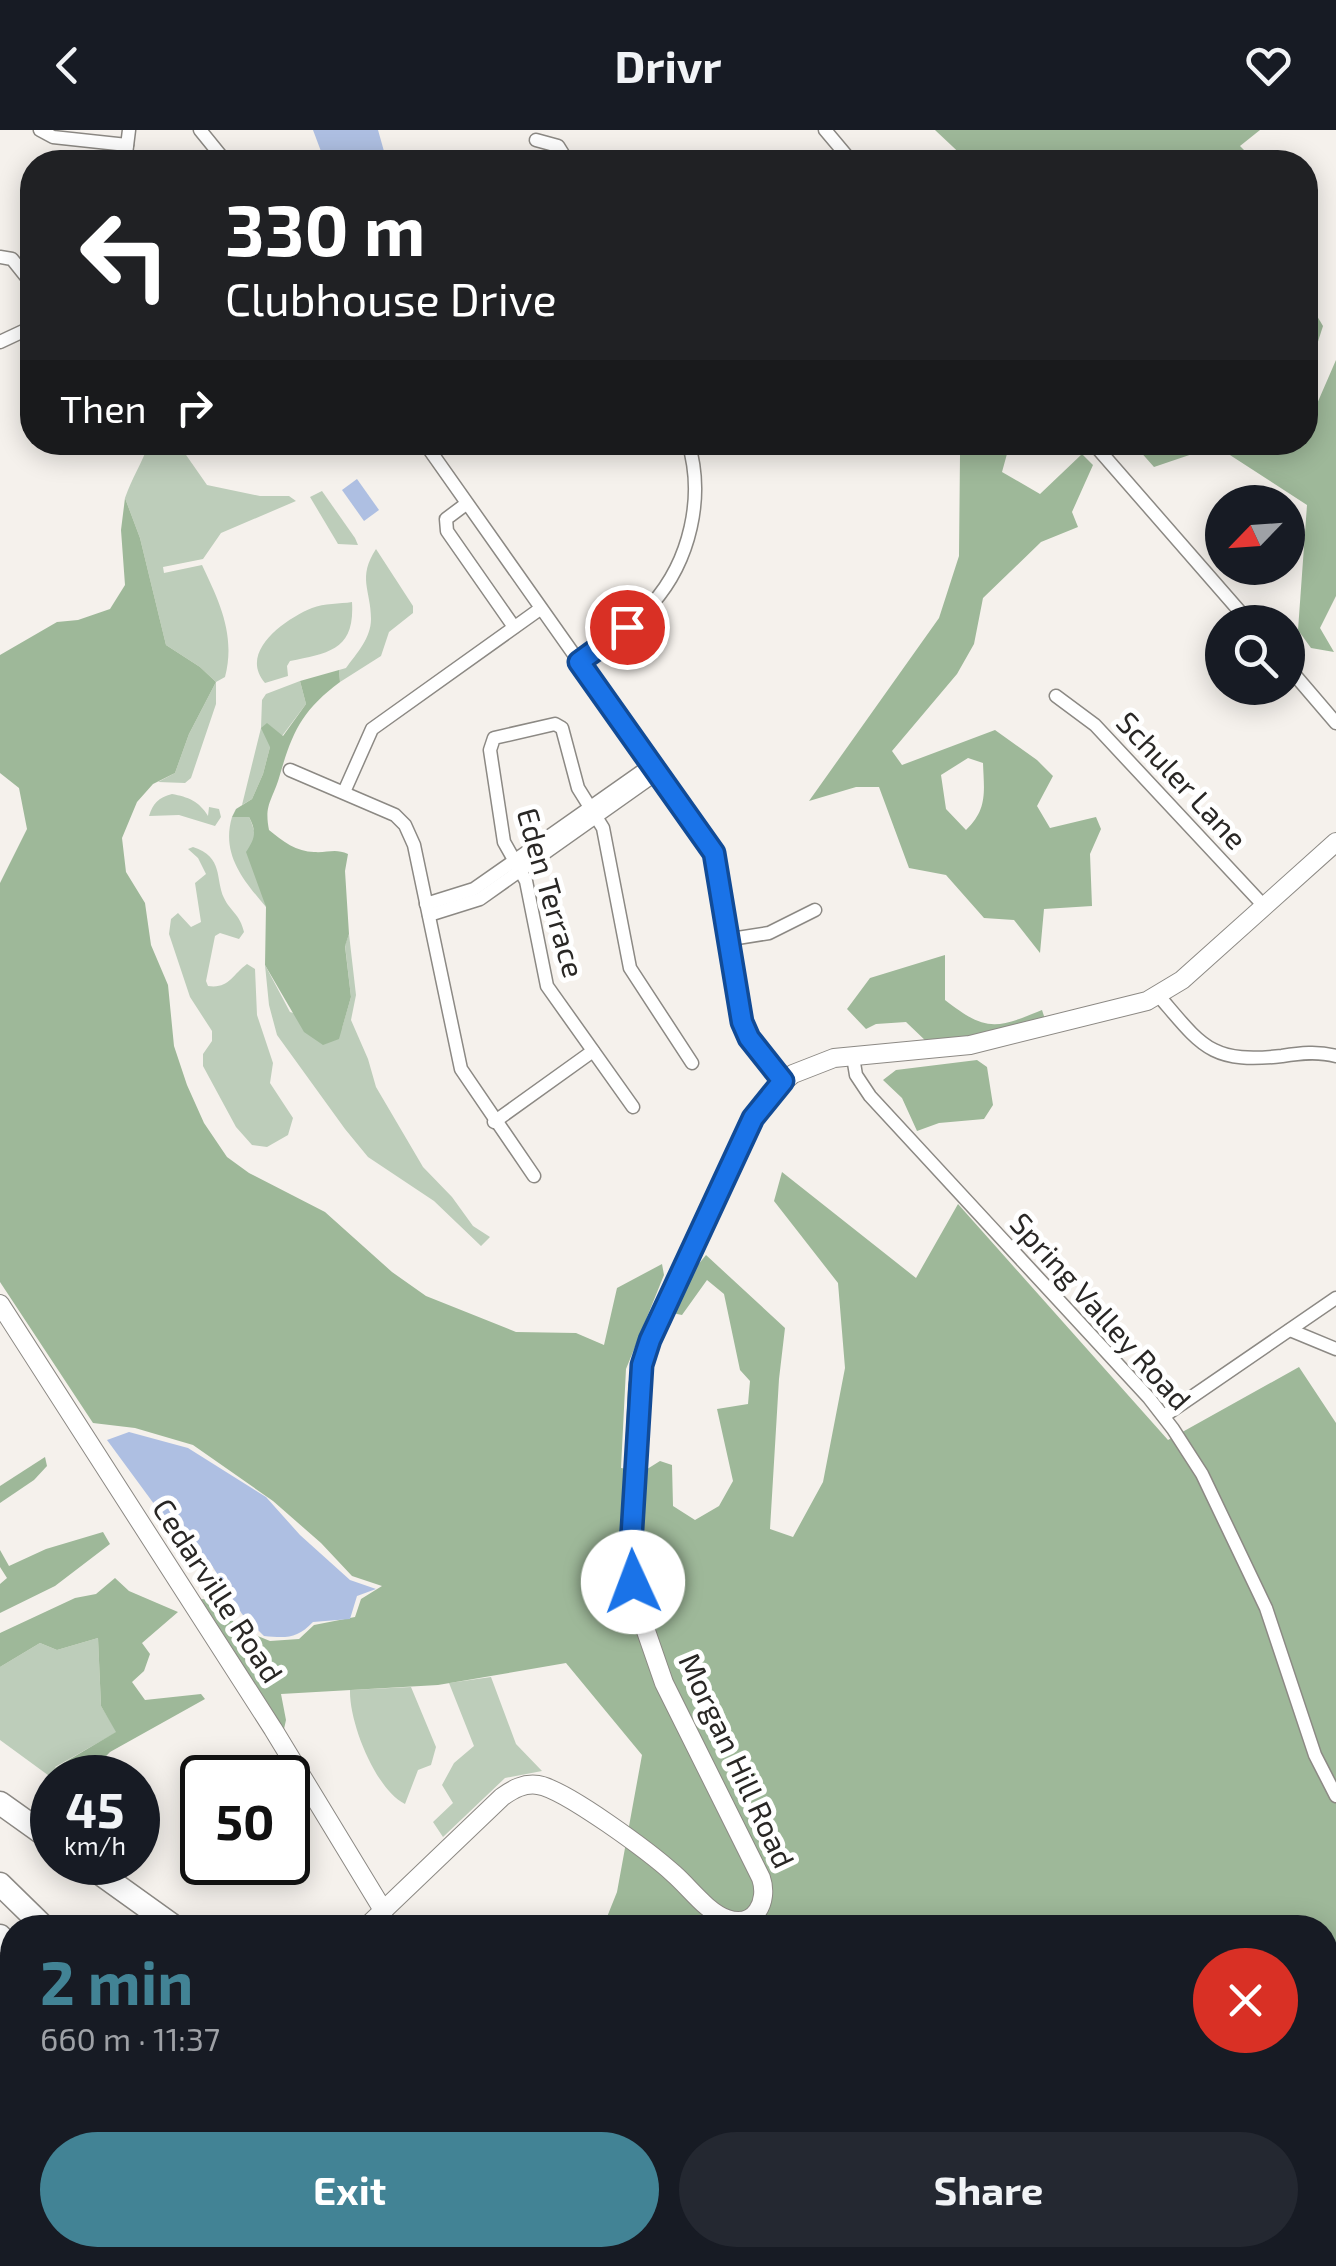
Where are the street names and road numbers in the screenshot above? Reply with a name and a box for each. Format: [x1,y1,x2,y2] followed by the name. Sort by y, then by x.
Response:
[1110,704,1255,856] street label: Schuler Lane
[511,803,593,981] street label: Eden Terrace
[1004,1205,1199,1417] street label: Spring Valley Road
[146,1491,291,1689] street label: Cedarville Road
[672,1647,803,1873] street label: Morgan Hill Road

